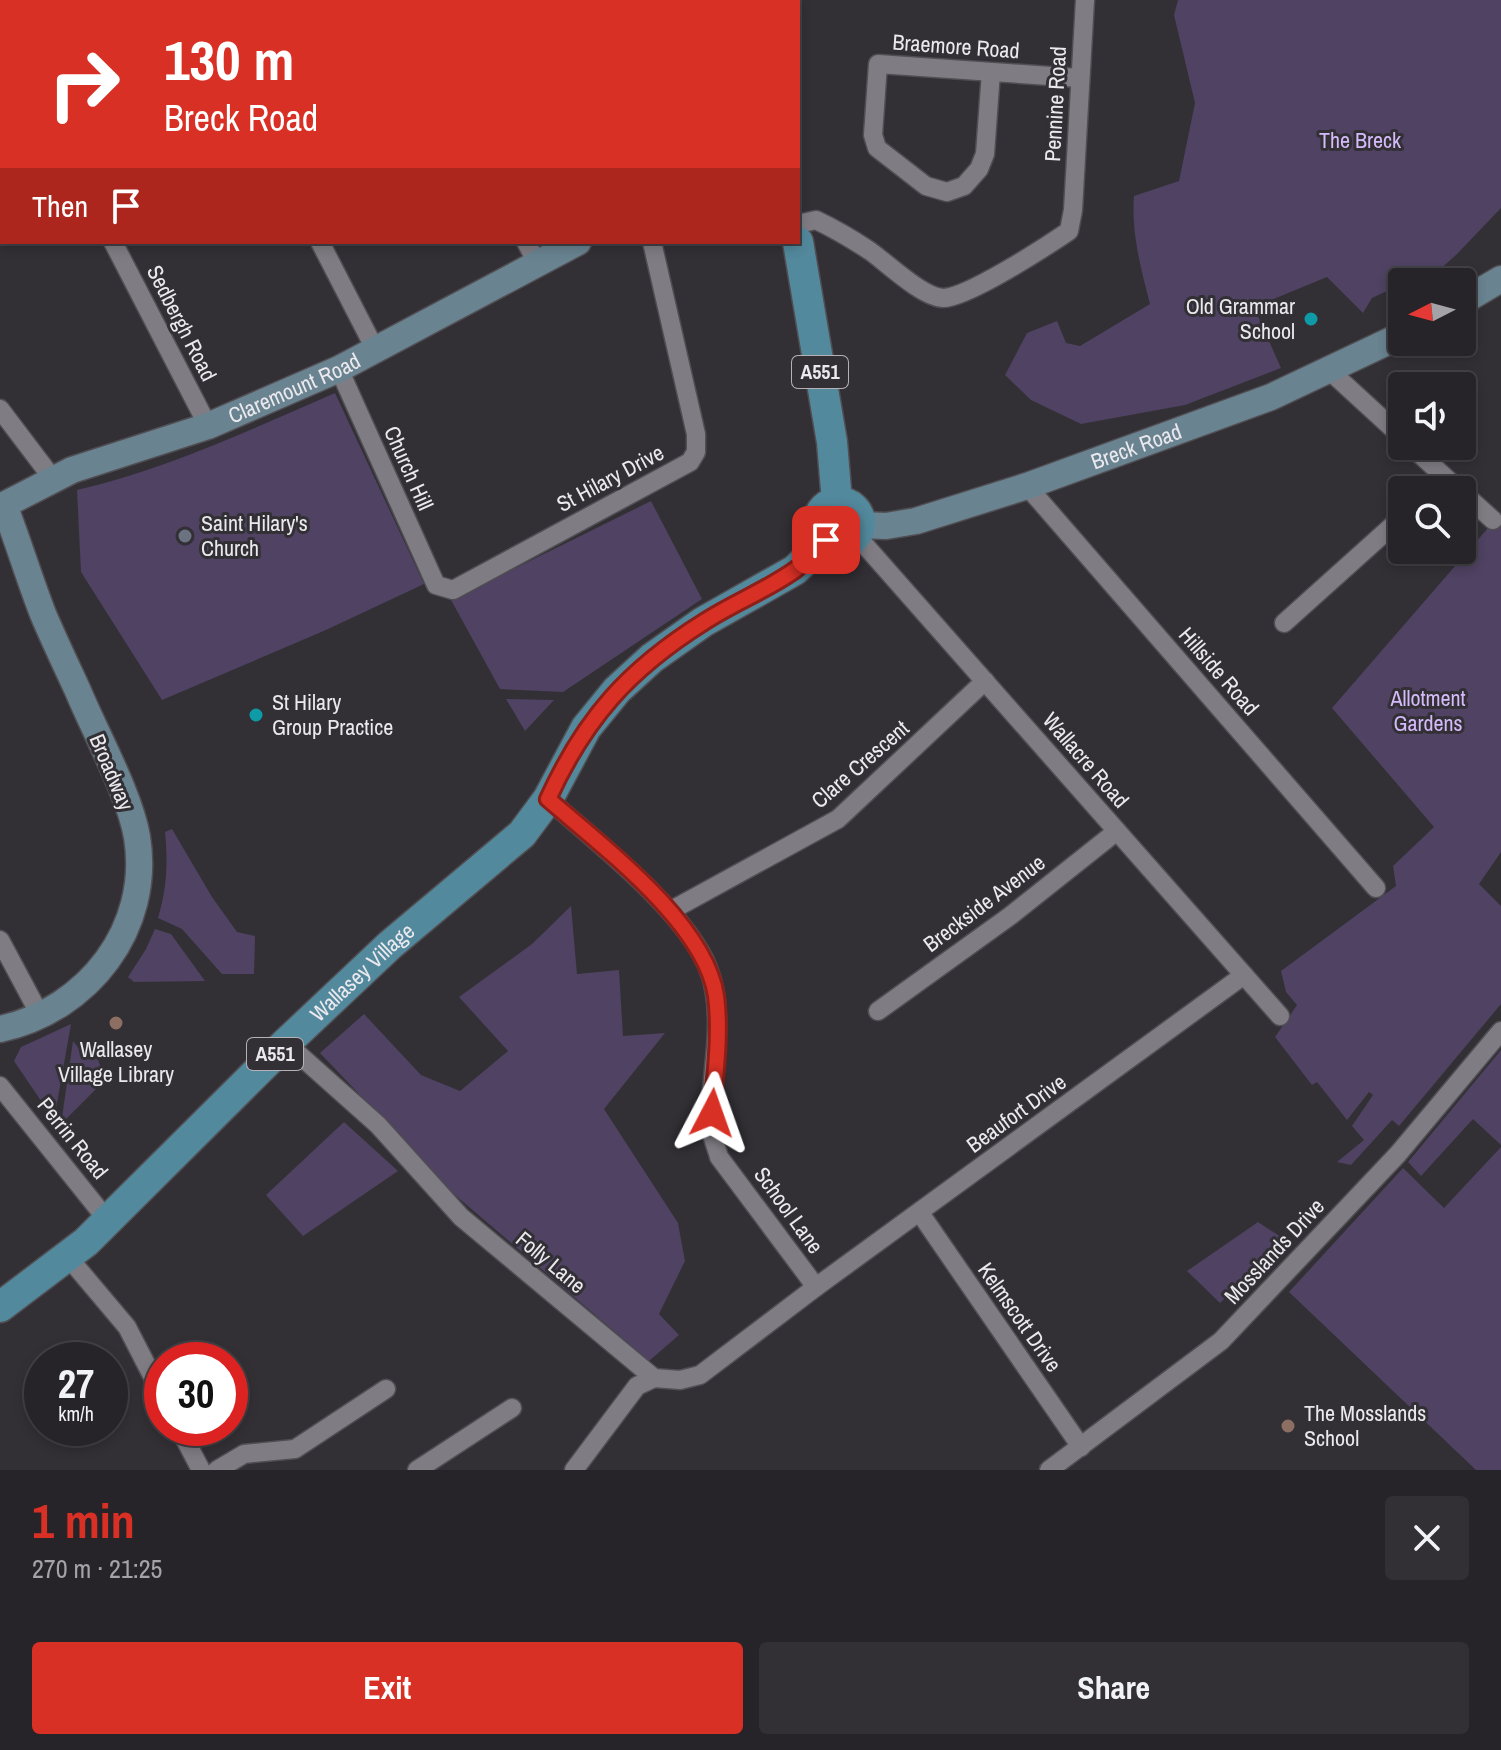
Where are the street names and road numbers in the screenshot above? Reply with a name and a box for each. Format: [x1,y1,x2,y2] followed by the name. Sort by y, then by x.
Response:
[891,27,1021,65] street label: Braemore Road
[1037,46,1073,162] street label: Pennine Road
[140,260,224,386] street label: Sedbergh Road
[223,345,365,430] street label: Claremount Road
[792,356,848,388] road number: A551
[1087,416,1186,476] street label: Breck Road
[377,421,441,515] street label: Church Hill
[551,437,669,519] street label: St Hilary Drive
[1172,620,1266,722] street label: Hillside Road
[1036,706,1136,814] street label: Wallacre Road
[805,713,915,815] street label: Clare Crescent
[83,729,141,815] street label: Broadway
[917,847,1051,959] street label: Breckside Avenue
[303,916,421,1028] street label: Wallasey Village
[247,1038,303,1070] road number: A551
[960,1067,1072,1159] street label: Beaufort Drive
[31,1091,115,1185] street label: Perrin Road
[747,1161,831,1259] street label: School Lane
[1217,1192,1331,1310] street label: Mosslands Drive
[510,1224,592,1300] street label: Folly Lane
[971,1256,1069,1378] street label: Kelmscott Drive

